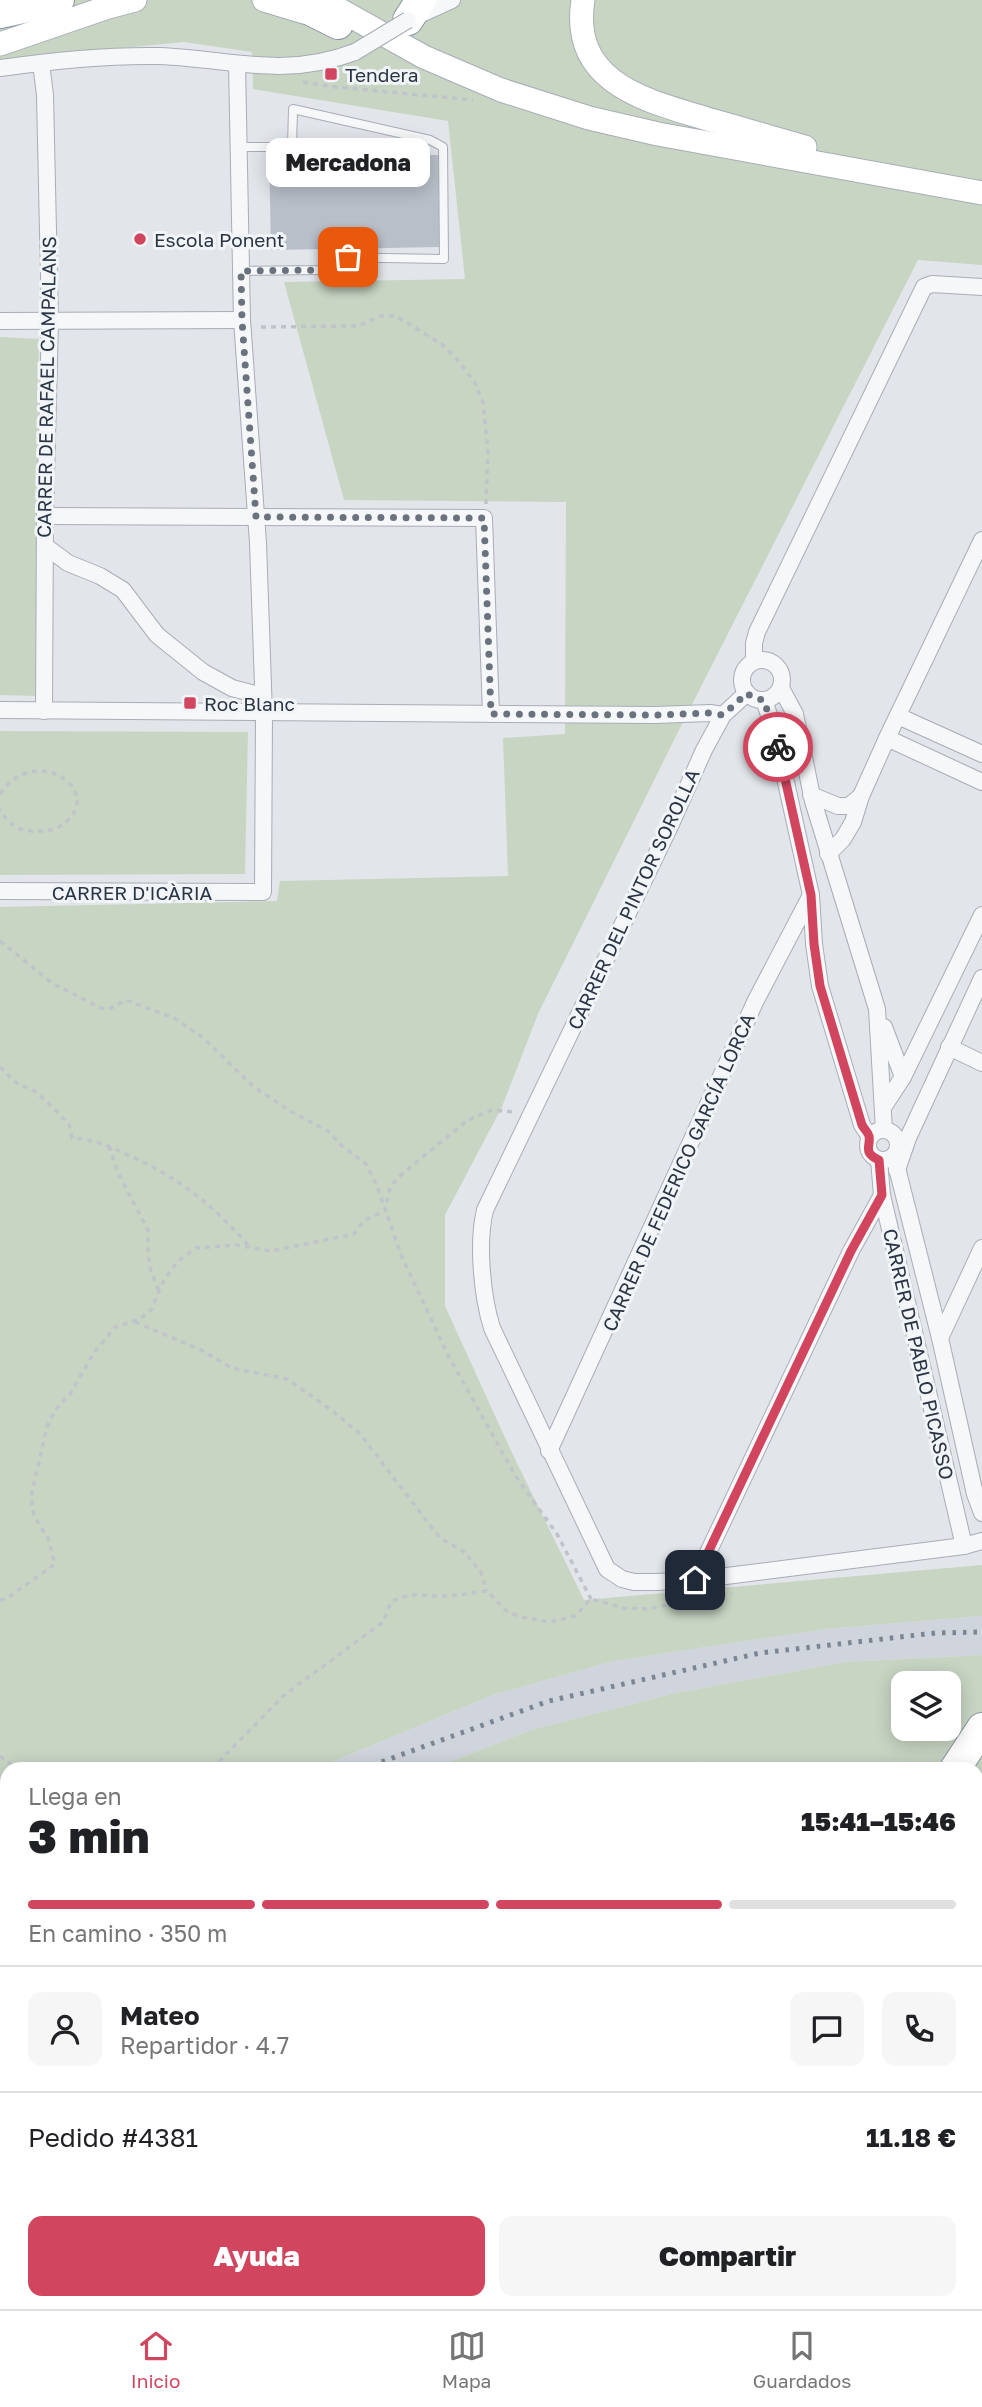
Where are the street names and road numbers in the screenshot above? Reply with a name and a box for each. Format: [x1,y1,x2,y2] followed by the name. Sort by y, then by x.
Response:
[32,236,60,538] street label: CARRER DE RAFAEL CAMPALANS
[562,765,704,1033] street label: CARRER DEL PINTOR SOROLLA
[52,881,213,904] street label: CARRER D'ICÀRIA
[597,1009,759,1335] street label: CARRER DE FEDERICO GARCÍA LORCA
[879,1226,959,1482] street label: CARRER DE PABLO PICASSO

